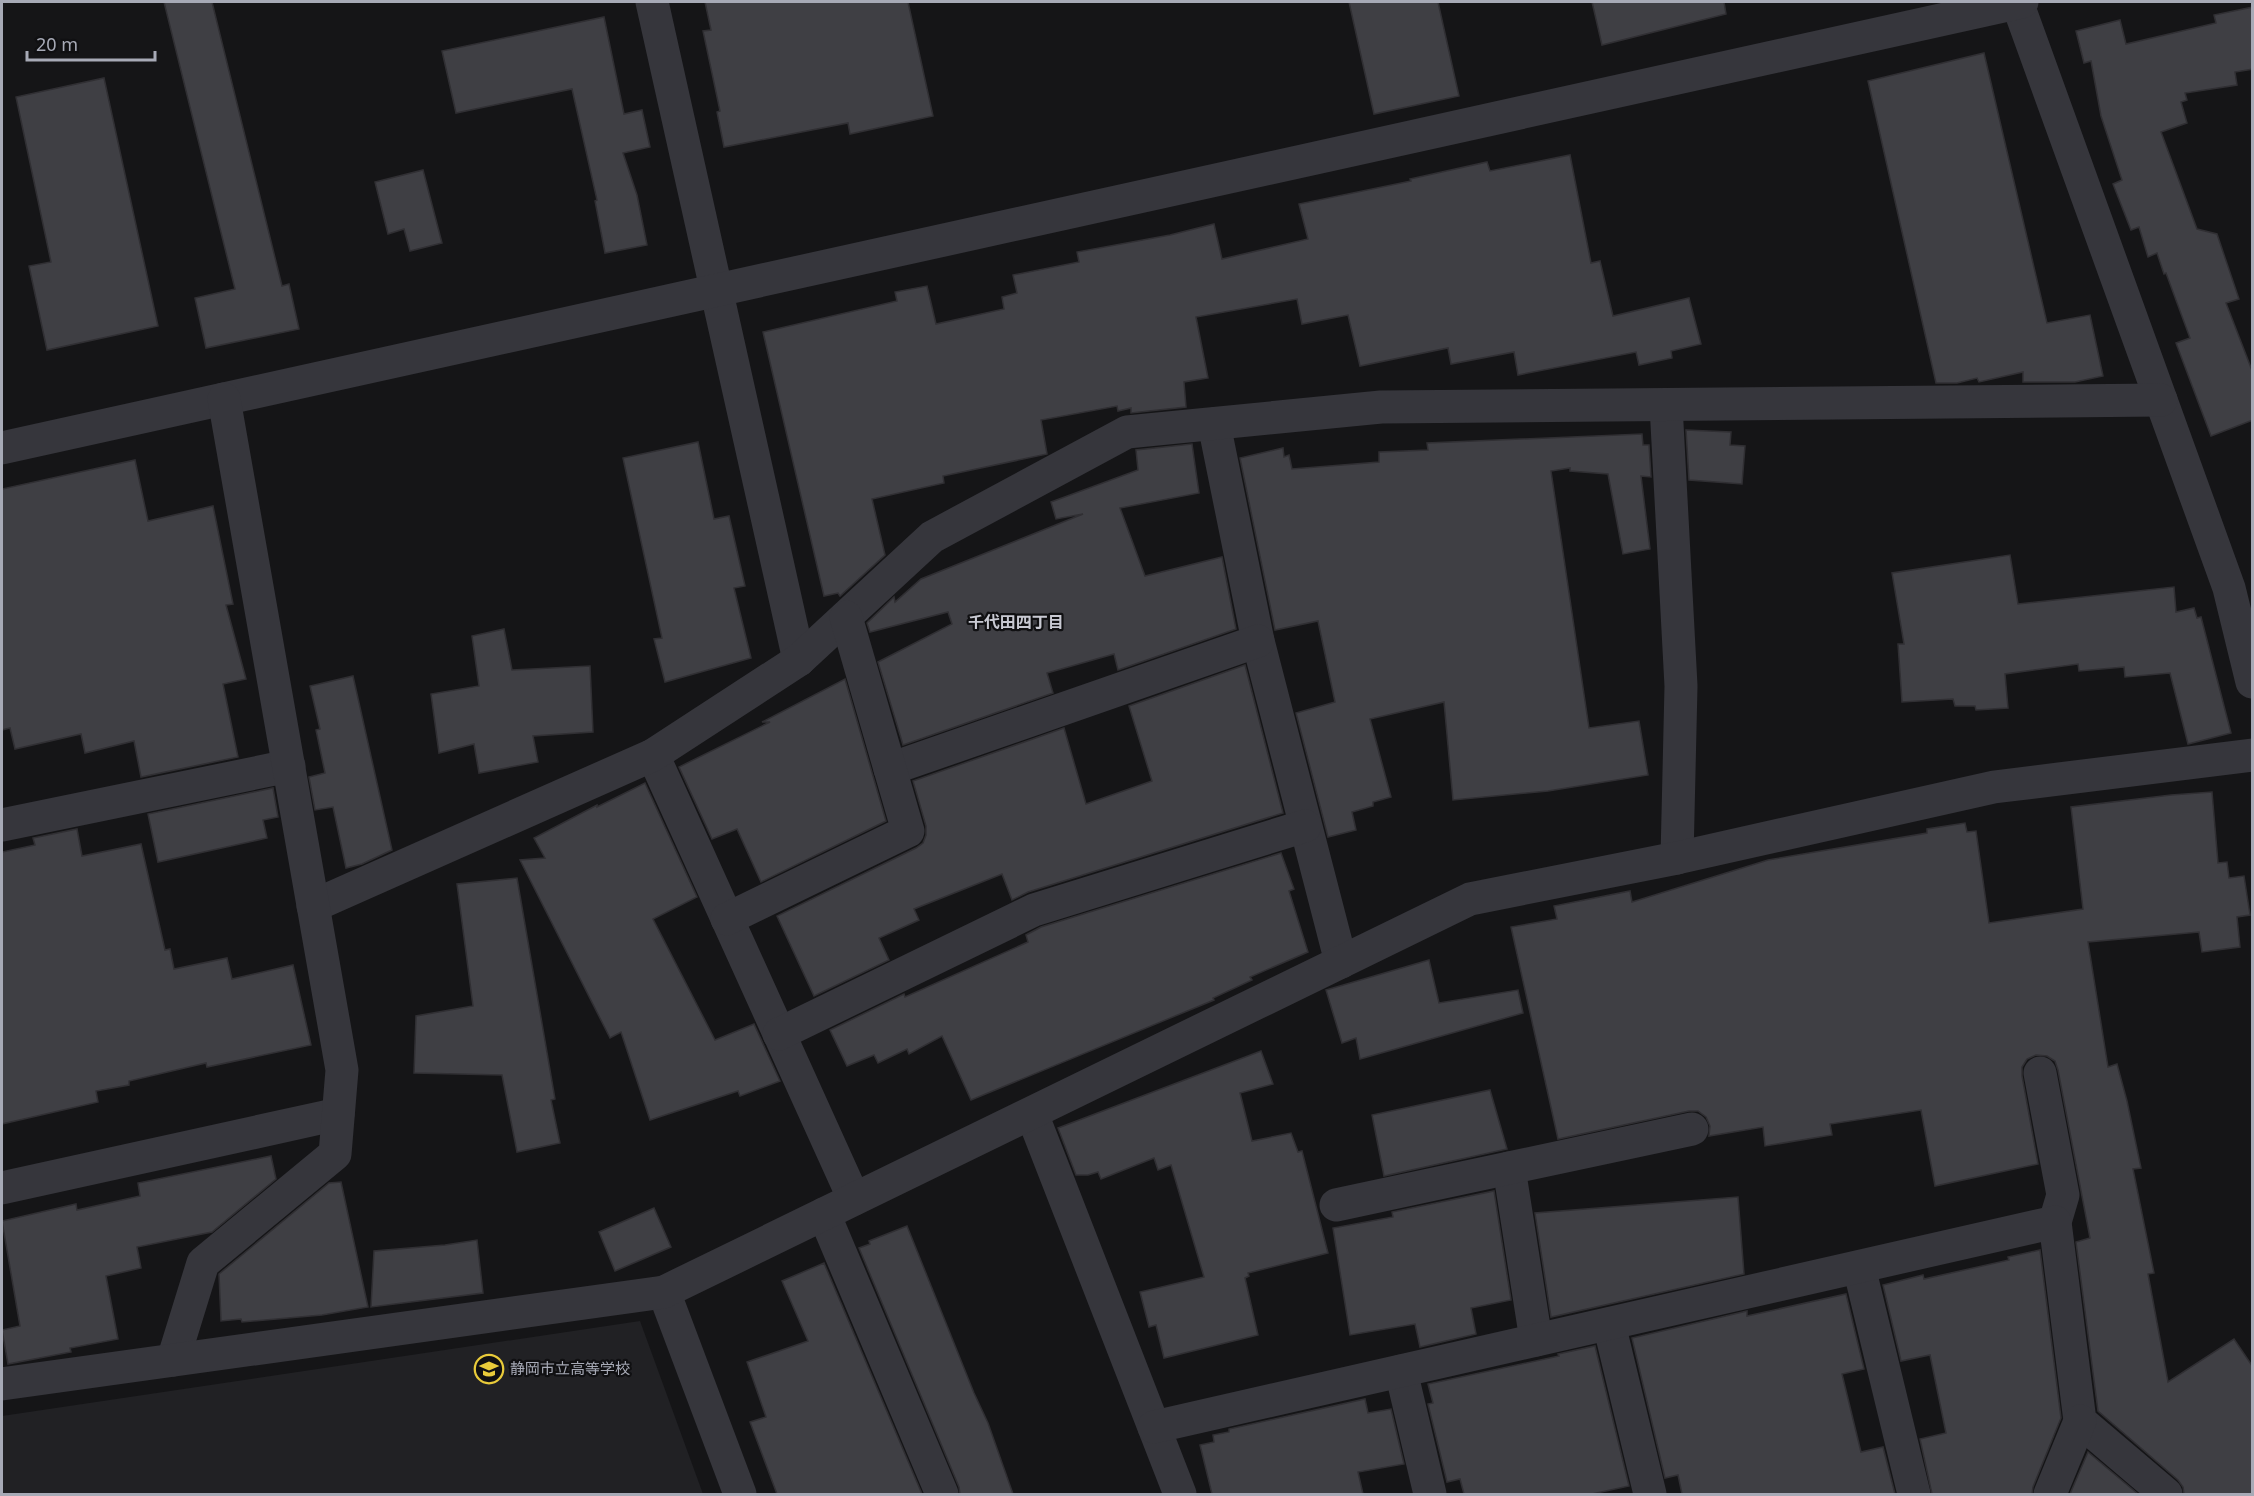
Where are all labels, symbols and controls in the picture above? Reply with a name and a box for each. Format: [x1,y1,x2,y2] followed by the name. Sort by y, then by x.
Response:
[27,24,154,62] scale bar
[36,32,78,56] text: 20 m
[968,611,1064,633] district label: 千代田四丁目
[473,1353,505,1385] school or university icon: 静岡市立高等学校
[510,1358,630,1378] place label: 静岡市立高等学校

